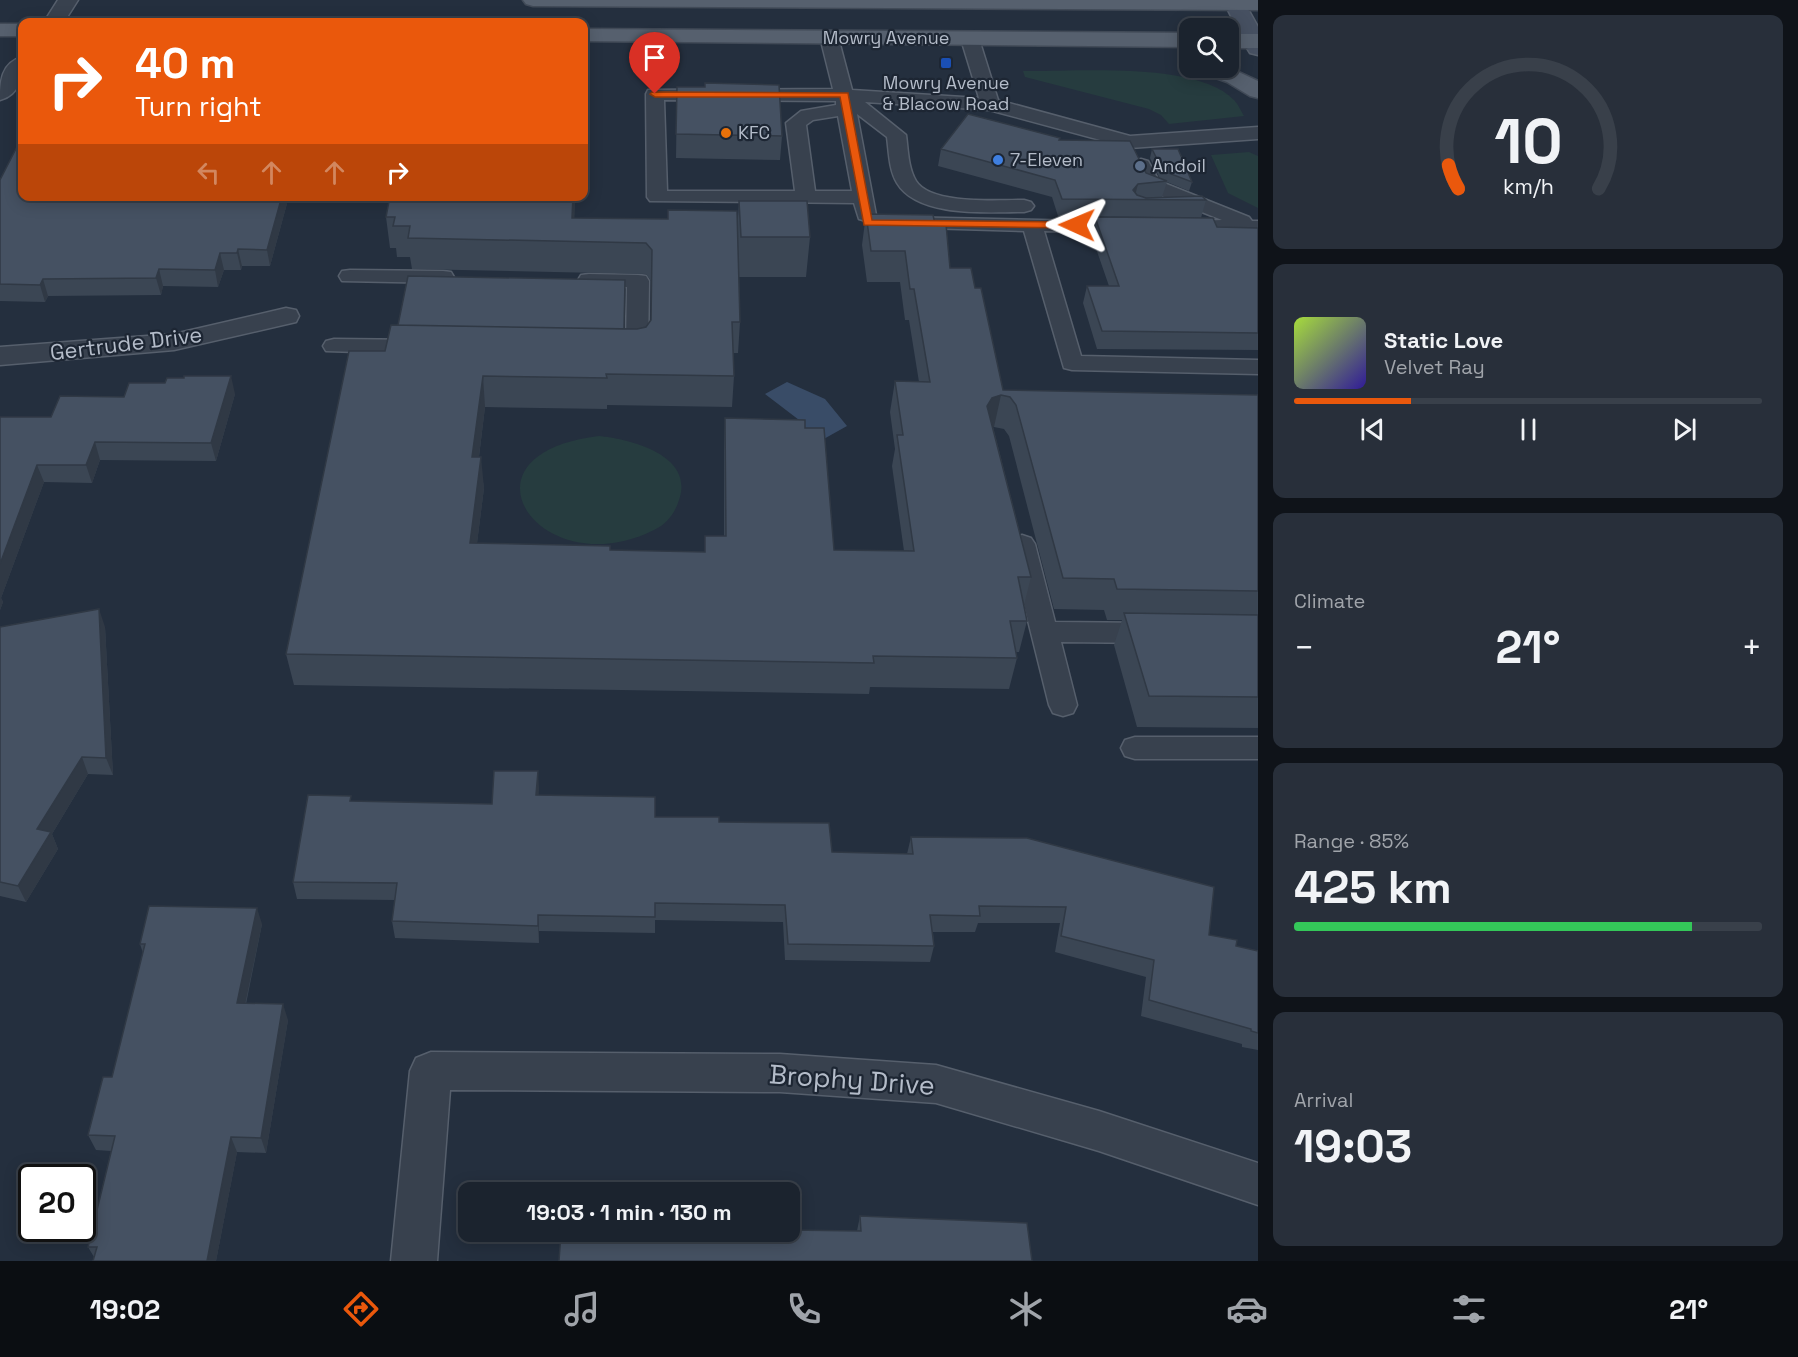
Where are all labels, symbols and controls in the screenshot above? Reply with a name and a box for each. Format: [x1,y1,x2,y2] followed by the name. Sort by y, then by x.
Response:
[1179,18,1239,78] map controls
[1179,18,1239,78] button: search
[823,26,949,49] street label: Mowry Avenue
[629,32,680,94] pin
[135,37,235,90] text: 40 m
[638,41,671,74] icon: arrive
[36,42,114,120] icon: right
[939,56,953,70] marker: Mowry Avenue & Blacow Road
[883,71,1009,115] place label: Mowry Avenue & Blacow Road
[135,89,262,124] text: Turn right
[1494,102,1562,181] text: 10
[738,121,770,144] place label: KFC
[719,126,733,140] marker: KFC
[1010,148,1083,171] place label: 7-Eleven
[991,153,1005,167] marker: 7-Eleven
[1152,154,1206,177] place label: Andoil
[192,156,225,189] icon: left
[255,156,288,189] icon: ahead
[318,156,351,189] icon: ahead
[381,156,414,189] icon: right
[1133,159,1147,173] marker: Andoil
[1502,173,1554,200] text: km/h
[1045,193,1109,257] position arrow
[48,320,204,366] street label: Gertrude Drive
[1384,326,1503,354] text: Static Love
[1384,354,1485,380] text: Velvet Ray
[1356,413,1389,446] icon: previous
[1512,413,1545,446] icon: pause
[1668,413,1701,446] icon: next
[1294,588,1365,614] text: Climate
[1496,619,1560,676] text: 21°
[1294,627,1314,669] text: −
[1742,627,1762,669] text: +
[1294,828,1409,854] text: Range · 85%
[1294,859,1452,916] text: 425 km
[768,1056,936,1103] street label: Brophy Drive
[1294,1087,1353,1113] text: Arrival
[1294,1118,1412,1175] text: 19:03
[18,1164,96,1242] speed limit sign: 20
[526,1198,732,1226] text: 19:03 · 1 min · 130 m
[340,1288,382,1330] icon: directions
[561,1288,603,1330] icon: music
[783,1288,825,1330] icon: phone
[1005,1288,1047,1330] icon: climate
[1226,1288,1268,1330] icon: car
[1448,1288,1490,1330] icon: filters
[90,1292,160,1327] text: 19:02
[1669,1292,1708,1327] text: 21°

